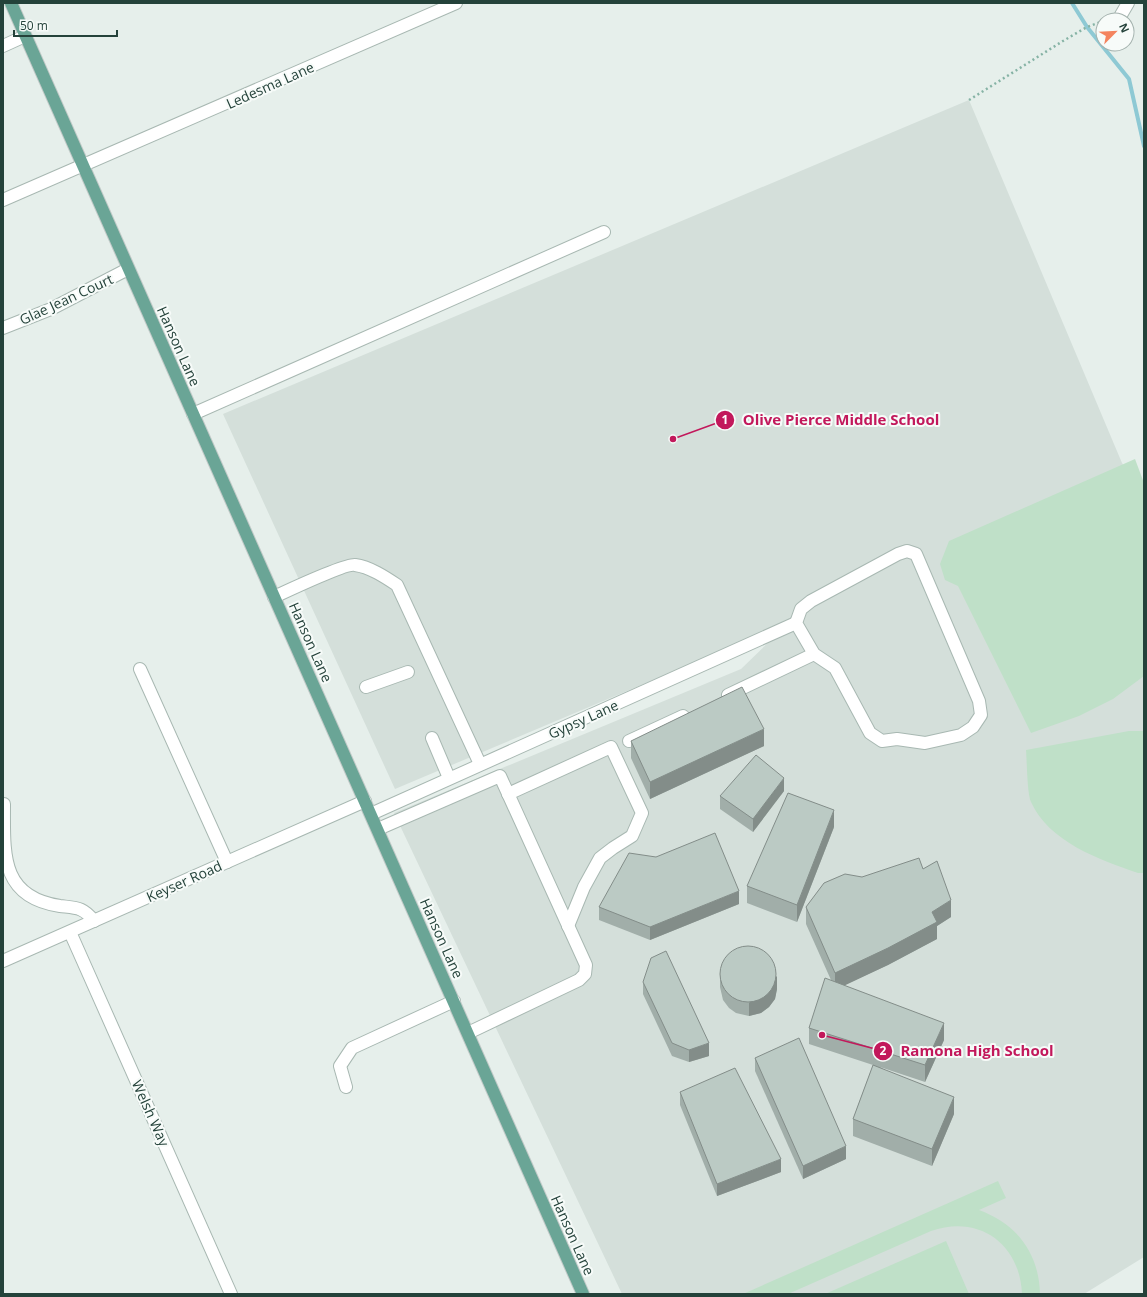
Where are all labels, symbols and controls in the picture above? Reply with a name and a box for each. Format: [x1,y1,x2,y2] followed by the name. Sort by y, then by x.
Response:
[14,12,117,38] scale bar
[1095,12,1135,52] north arrow
[20,17,48,34] text: 50 m
[1116,21,1133,35] text: N
[223,57,317,113] street label: Ledesma Lane
[16,269,116,329] street label: Glae Jean Court
[153,303,205,389] street label: Hanson Lane
[715,406,947,433] callout: Olive Pierce Middle School
[743,409,939,429] text: Olive Pierce Middle School
[722,411,728,428] text: 1
[285,599,337,685] street label: Hanson Lane
[545,695,621,743] street label: Gypsy Lane
[143,856,225,906] street label: Keyser Road
[416,895,468,981] street label: Hanson Lane
[873,1037,1062,1064] callout: Ramona High School
[900,1040,1054,1060] text: Ramona High School
[880,1042,887,1059] text: 2
[128,1077,175,1150] street label: Welsh Way
[547,1192,599,1278] street label: Hanson Lane

